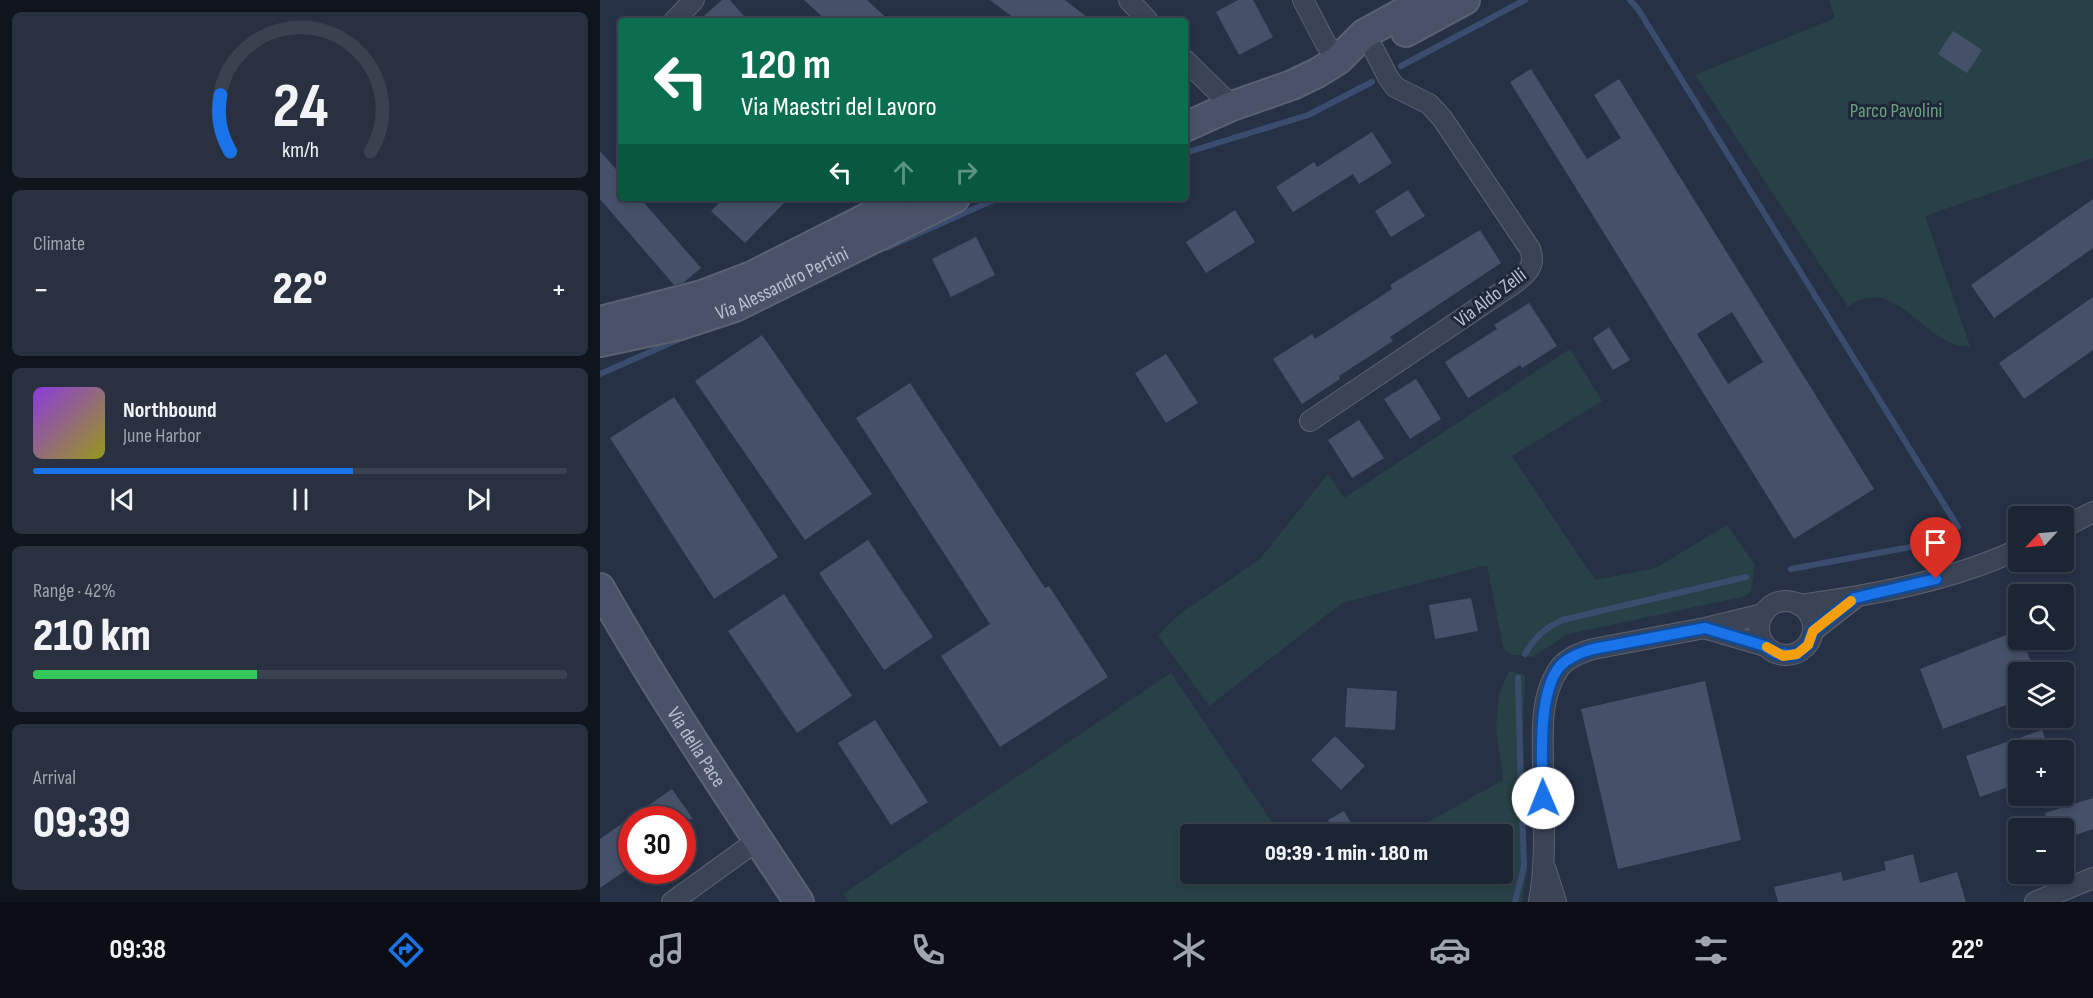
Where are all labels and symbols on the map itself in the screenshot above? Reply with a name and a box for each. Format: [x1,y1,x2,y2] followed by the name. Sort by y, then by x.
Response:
[1850,99,1942,123] park label: Parco Pavolini
[713,242,852,326] street label: Via Alessandro Pertini
[1450,263,1531,332] street label: Via Aldo Zelli
[2008,506,2074,572] north arrow
[1910,517,1961,579] pin
[662,703,731,792] street label: Via della Pace
[1511,766,1575,830] position arrow
[618,806,696,884] speed limit sign: 30

